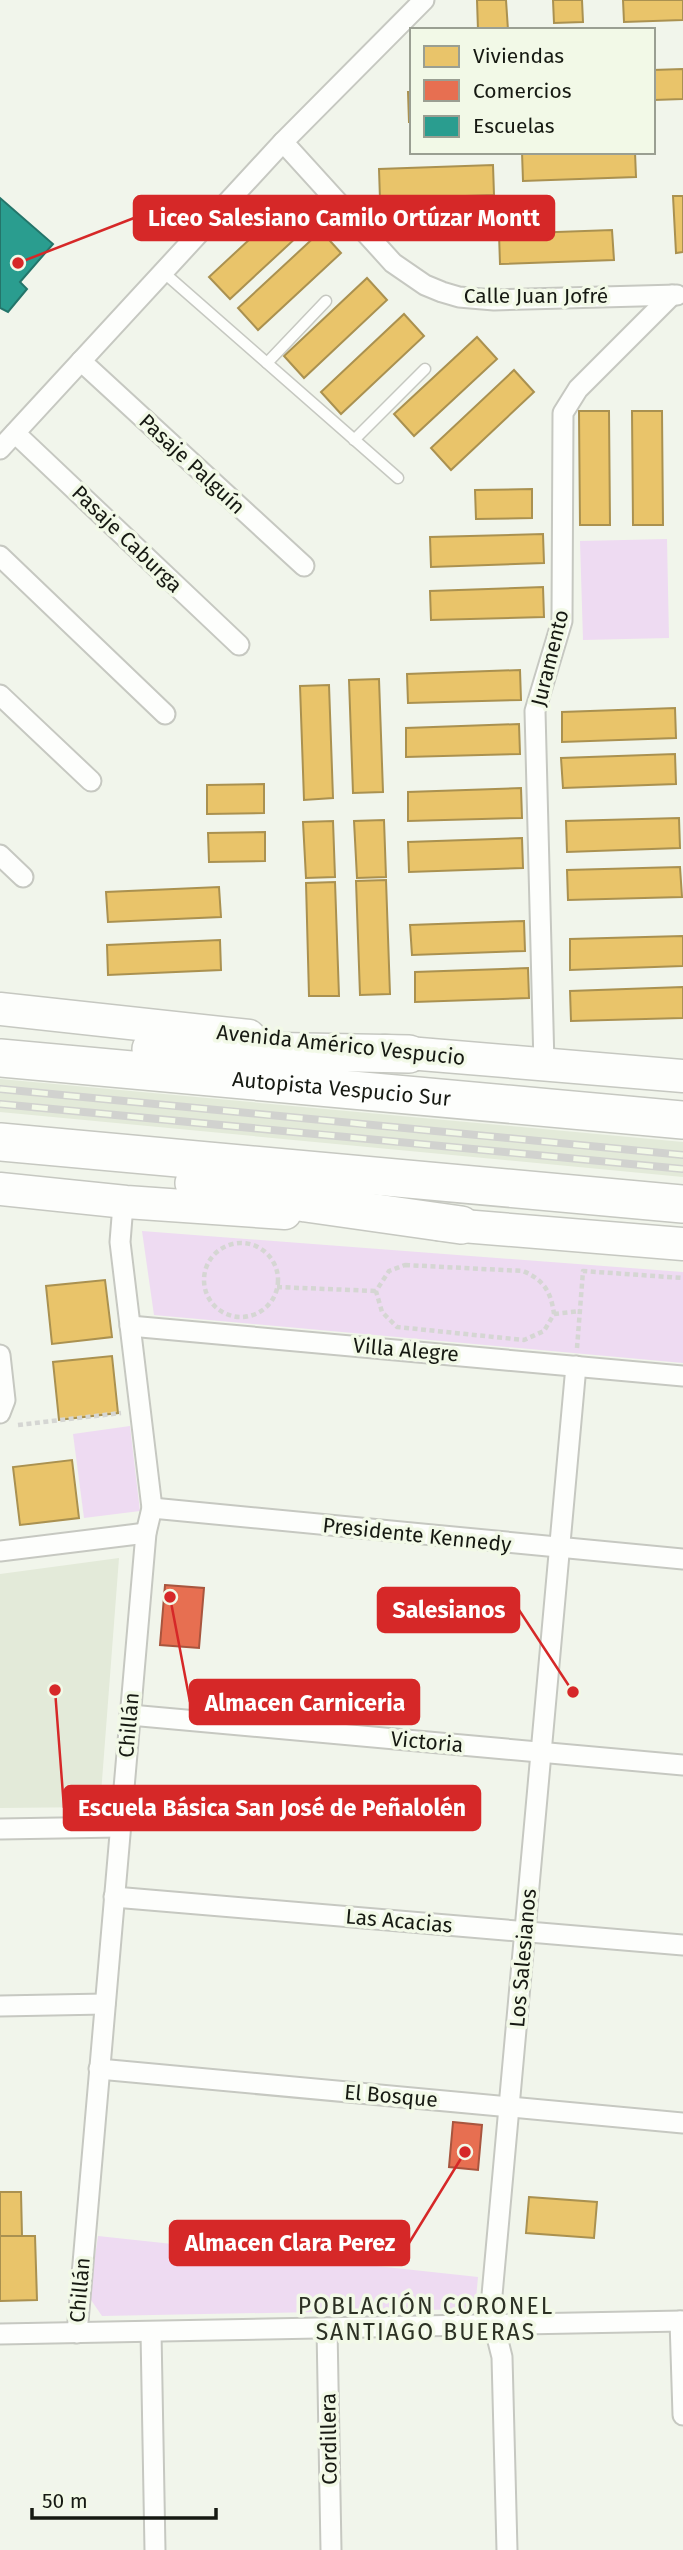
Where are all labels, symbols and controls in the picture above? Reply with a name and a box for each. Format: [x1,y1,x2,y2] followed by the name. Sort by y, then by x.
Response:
[410,28,655,154] legend
[473,43,564,69] text: Viviendas
[473,78,572,104] text: Comercios
[473,113,555,139] text: Escuelas
[134,196,554,240] callout: Liceo Salesiano Camilo Ortúzar Montt
[148,204,541,232] text: Liceo Salesiano Camilo Ortúzar Montt
[464,283,608,309] street label: Calle Juan Jofré
[134,408,250,520] street label: Pasaje Palguín
[66,480,188,598] street label: Pasaje Caburga
[525,607,575,709] street label: Juramento
[215,1019,467,1071] street label: Avenida Américo Vespucio
[231,1066,452,1112] street label: Autopista Vespucio Sur
[352,1332,460,1368] street label: Villa Alegre
[321,1512,513,1558] street label: Presidente Kennedy
[378,1588,519,1632] callout: Salesianos
[393,1596,505,1624] text: Salesianos
[190,1680,419,1724] callout: Almacen Carniceria
[204,1689,405,1717] text: Almacen Carniceria
[113,1691,145,1759] street label: Chillán
[390,1726,464,1758] street label: Victoria
[64,1786,480,1830] callout: Escuela Básica San José de Peñalolén
[78,1794,466,1822] text: Escuela Básica San José de Peñalolén
[504,1887,542,2029] street label: Los Salesianos
[345,1903,454,1939] street label: Las Acacias
[343,2079,439,2113] street label: El Bosque
[170,2221,409,2265] callout: Almacen Clara Perez
[184,2229,396,2257] text: Almacen Clara Perez
[64,2256,96,2324] street label: Chillán
[298,2291,554,2346] district label: POBLACIÓN CORONEL SANTIAGO BUERAS
[315,2393,343,2485] street label: Cordillera
[32,2476,215,2520] scale bar
[42,2488,88,2514] text: 50 m

